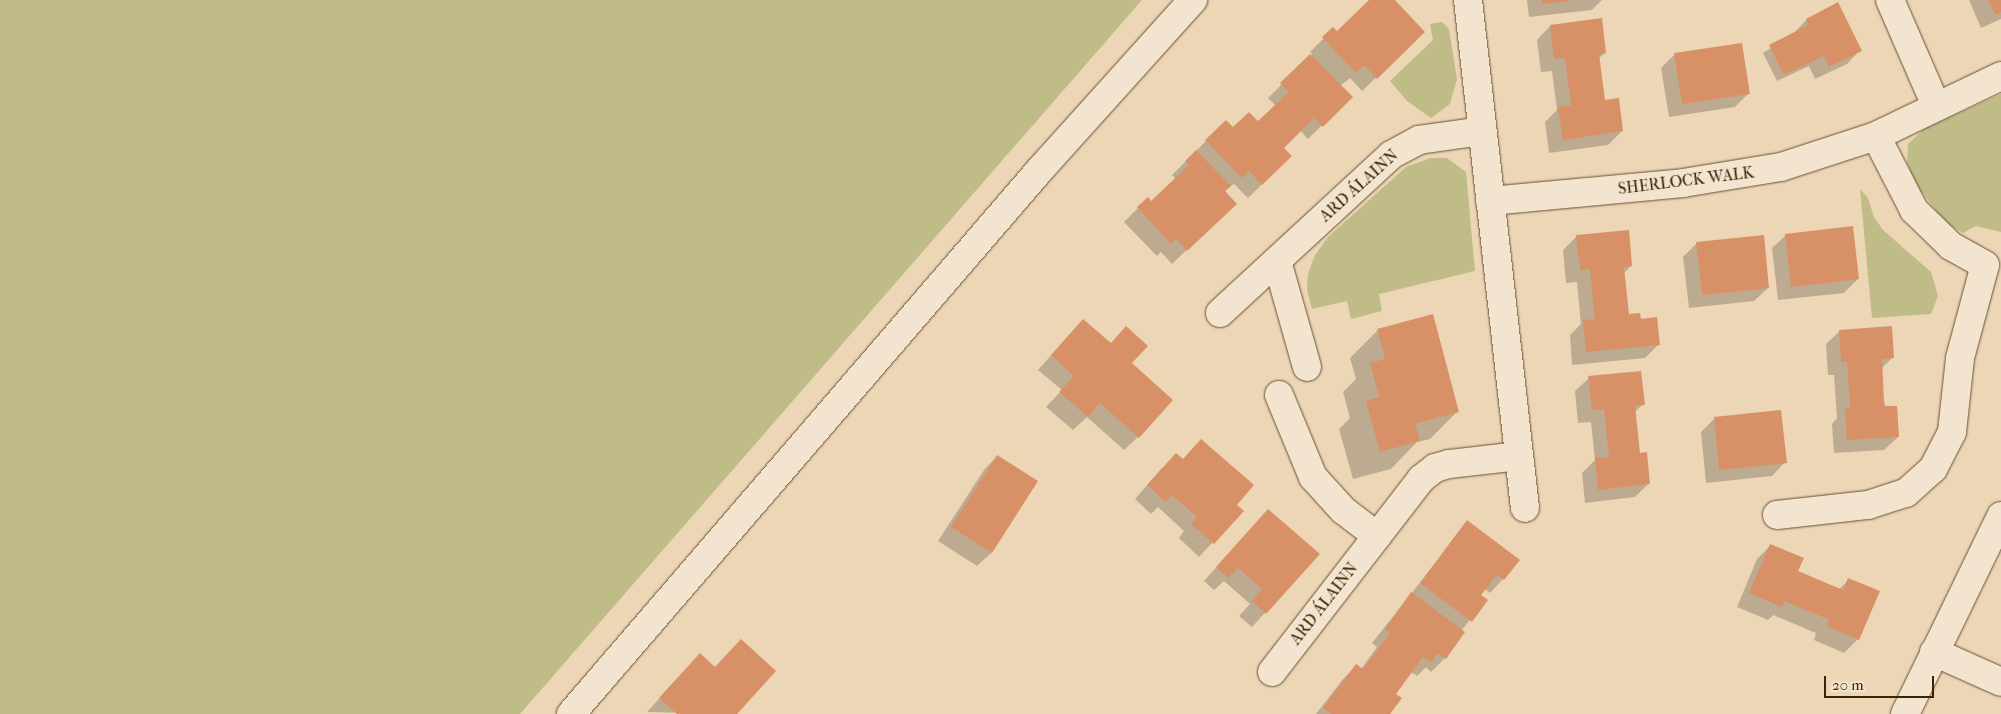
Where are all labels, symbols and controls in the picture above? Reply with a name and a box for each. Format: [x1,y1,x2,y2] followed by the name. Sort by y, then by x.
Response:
[1316,146,1402,226] street label: ARD ÁLAINN
[1617,163,1755,199] street label: SHERLOCK WALK
[1286,559,1362,649] street label: ARD ÁLAINN
[1826,666,1936,698] scale bar
[1832,676,1864,694] text: 20 m

